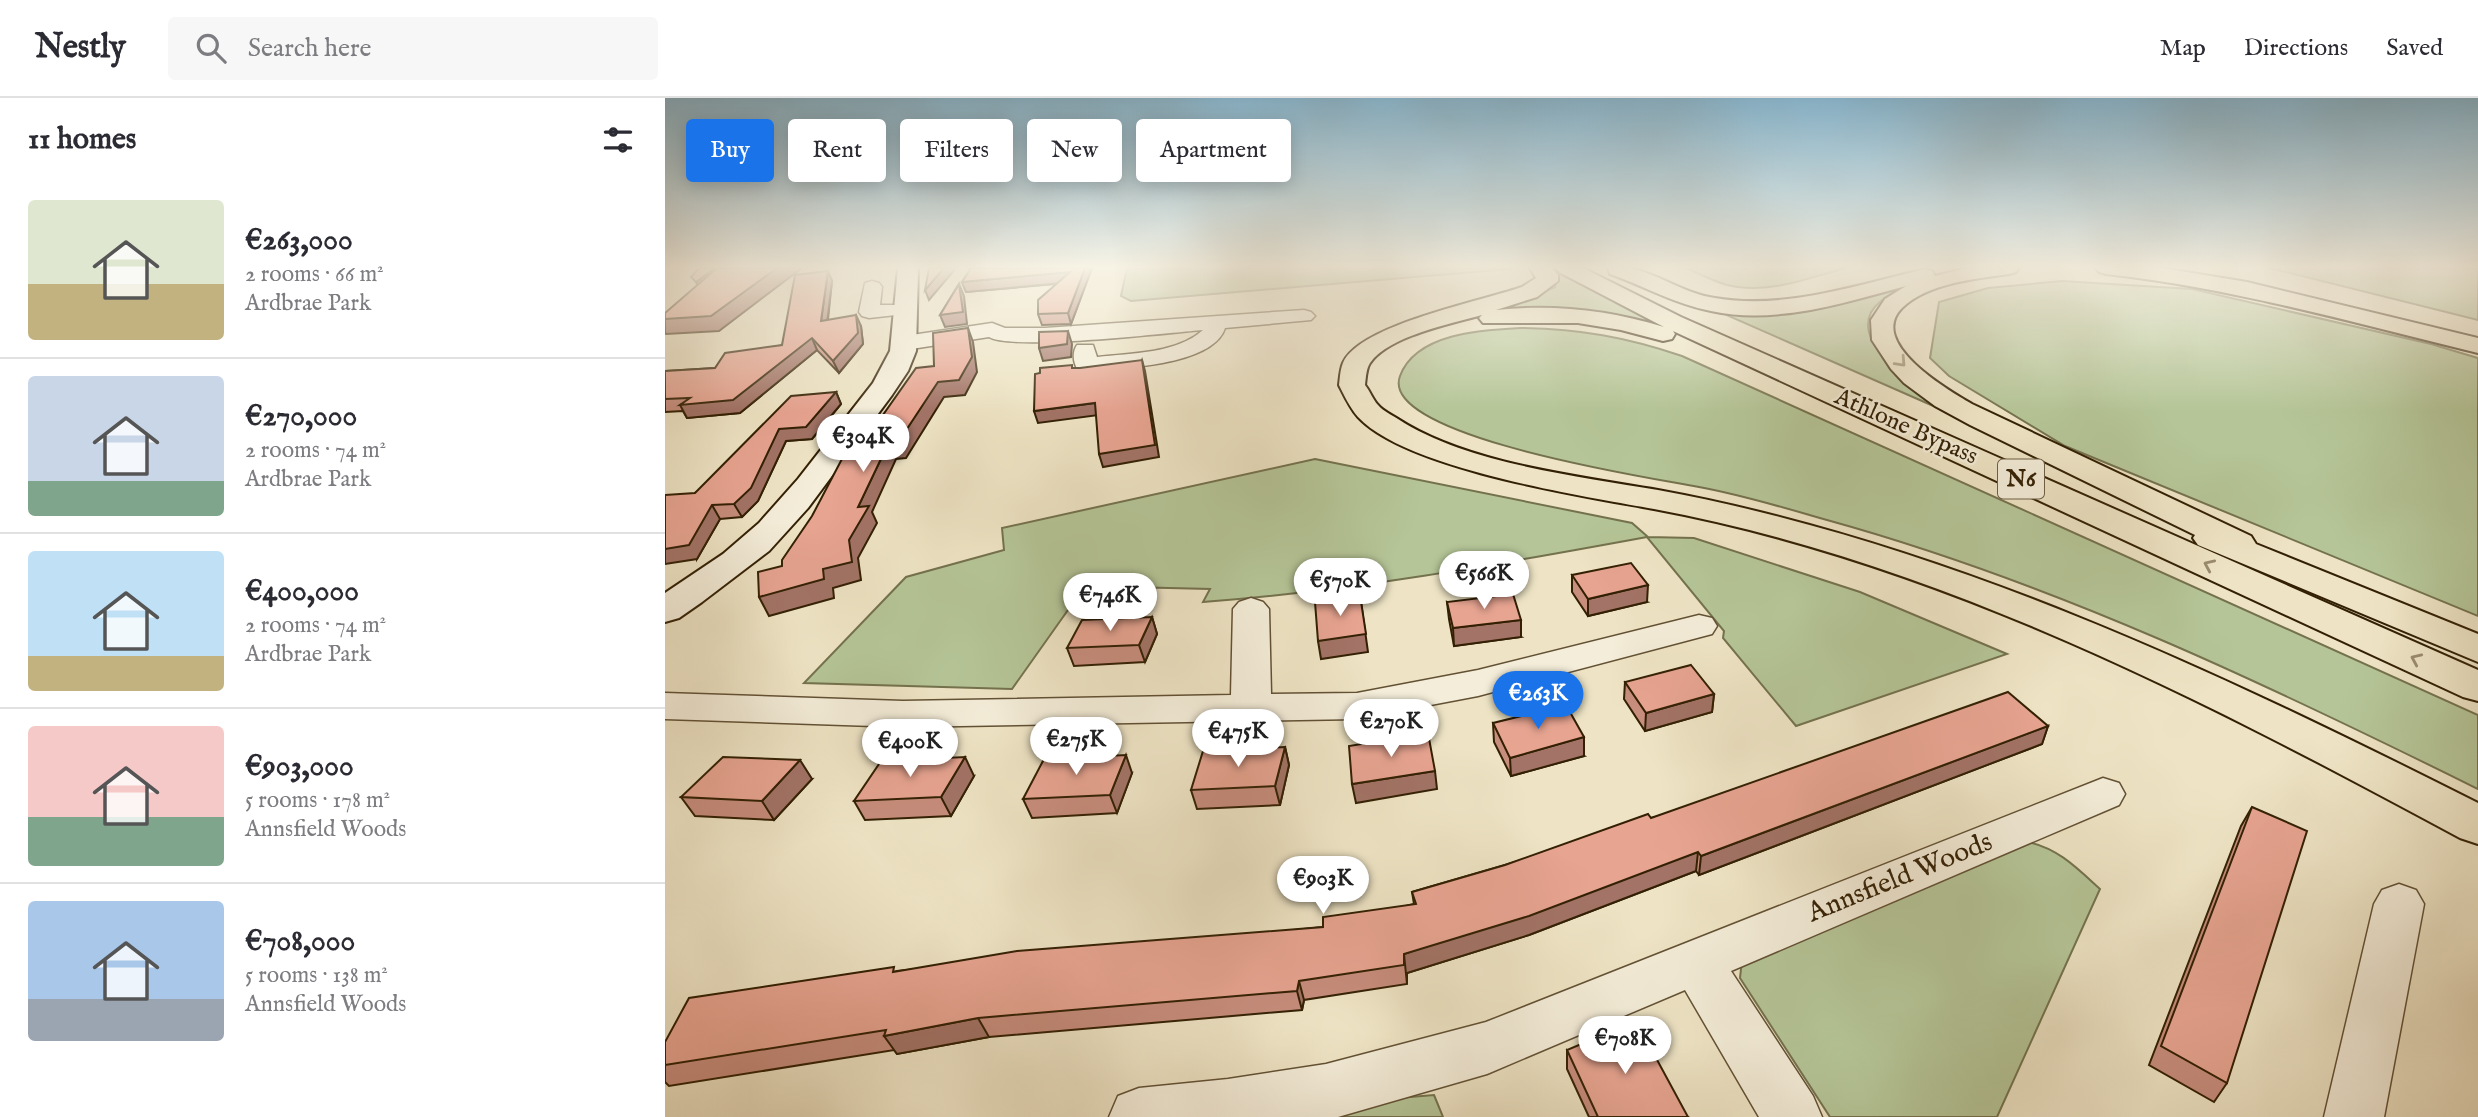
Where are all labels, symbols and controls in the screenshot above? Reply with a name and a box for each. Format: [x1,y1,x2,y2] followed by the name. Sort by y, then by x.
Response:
[168,17,658,80] search box
[35,27,126,69] text: Nestly
[192,29,230,67] icon: search
[248,32,372,65] text: Search here
[2160,33,2206,64] text: Map
[2244,33,2348,64] text: Directions
[2386,33,2443,64] text: Saved
[686,119,774,182] chip: Buy
[788,119,886,182] chip: Rent
[900,119,1013,182] chip: Filters
[1027,119,1122,182] chip: New
[1136,119,1291,182] chip: Apartment
[28,121,136,159] text: 11 homes
[599,121,637,159] icon: filters
[245,222,353,260] text: €263,000
[84,228,168,312] icon: home
[245,260,384,289] text: 2 rooms · 66 m²
[245,289,371,318] text: Ardbrae Park
[1892,354,1905,367] one-way arrow
[1829,381,1982,472] street label: Athlone Bypass
[245,398,357,436] text: €270,000
[84,404,168,488] icon: home
[814,414,912,474] pin: €304K
[832,422,894,451] text: €304K
[245,436,386,465] text: 2 rooms · 74 m²
[1998,460,2044,498] road number: N6
[245,465,371,494] text: Ardbrae Park
[1435,552,1533,611] pin: €566K
[1291,559,1389,618] pin: €570K
[1455,559,1513,588] text: €566K
[2204,559,2216,573] one-way arrow
[1310,566,1370,595] text: €570K
[245,573,359,611] text: €400,000
[1061,574,1159,633] pin: €746K
[84,579,168,663] icon: home
[1079,581,1141,610] text: €746K
[245,611,386,640] text: 2 rooms · 74 m²
[245,640,371,669] text: Ardbrae Park
[2411,653,2423,667] one-way arrow
[1489,672,1587,731] pin: €263K
[1508,679,1568,708] text: €263K
[1342,700,1440,759] pin: €270K
[1360,707,1422,736] text: €270K
[1189,710,1287,769] pin: €475K
[1208,717,1268,746] text: €475K
[1027,718,1125,777] pin: €275K
[861,720,959,779] pin: €400K
[1046,725,1106,754] text: €275K
[878,727,942,756] text: €400K
[245,748,354,786] text: €903,000
[84,754,168,838] icon: home
[245,786,390,815] text: 5 rooms · 178 m²
[245,815,406,844] text: Annsfield Woods
[1801,825,1998,931] street label: Annsfield Woods
[1274,856,1372,916] pin: €903K
[1293,864,1353,893] text: €903K
[245,923,355,961] text: €708,000
[84,929,168,1013] icon: home
[245,961,388,990] text: 5 rooms · 138 m²
[245,990,406,1019] text: Annsfield Woods
[1576,1016,1674,1076] pin: €708K
[1594,1024,1656,1053] text: €708K

